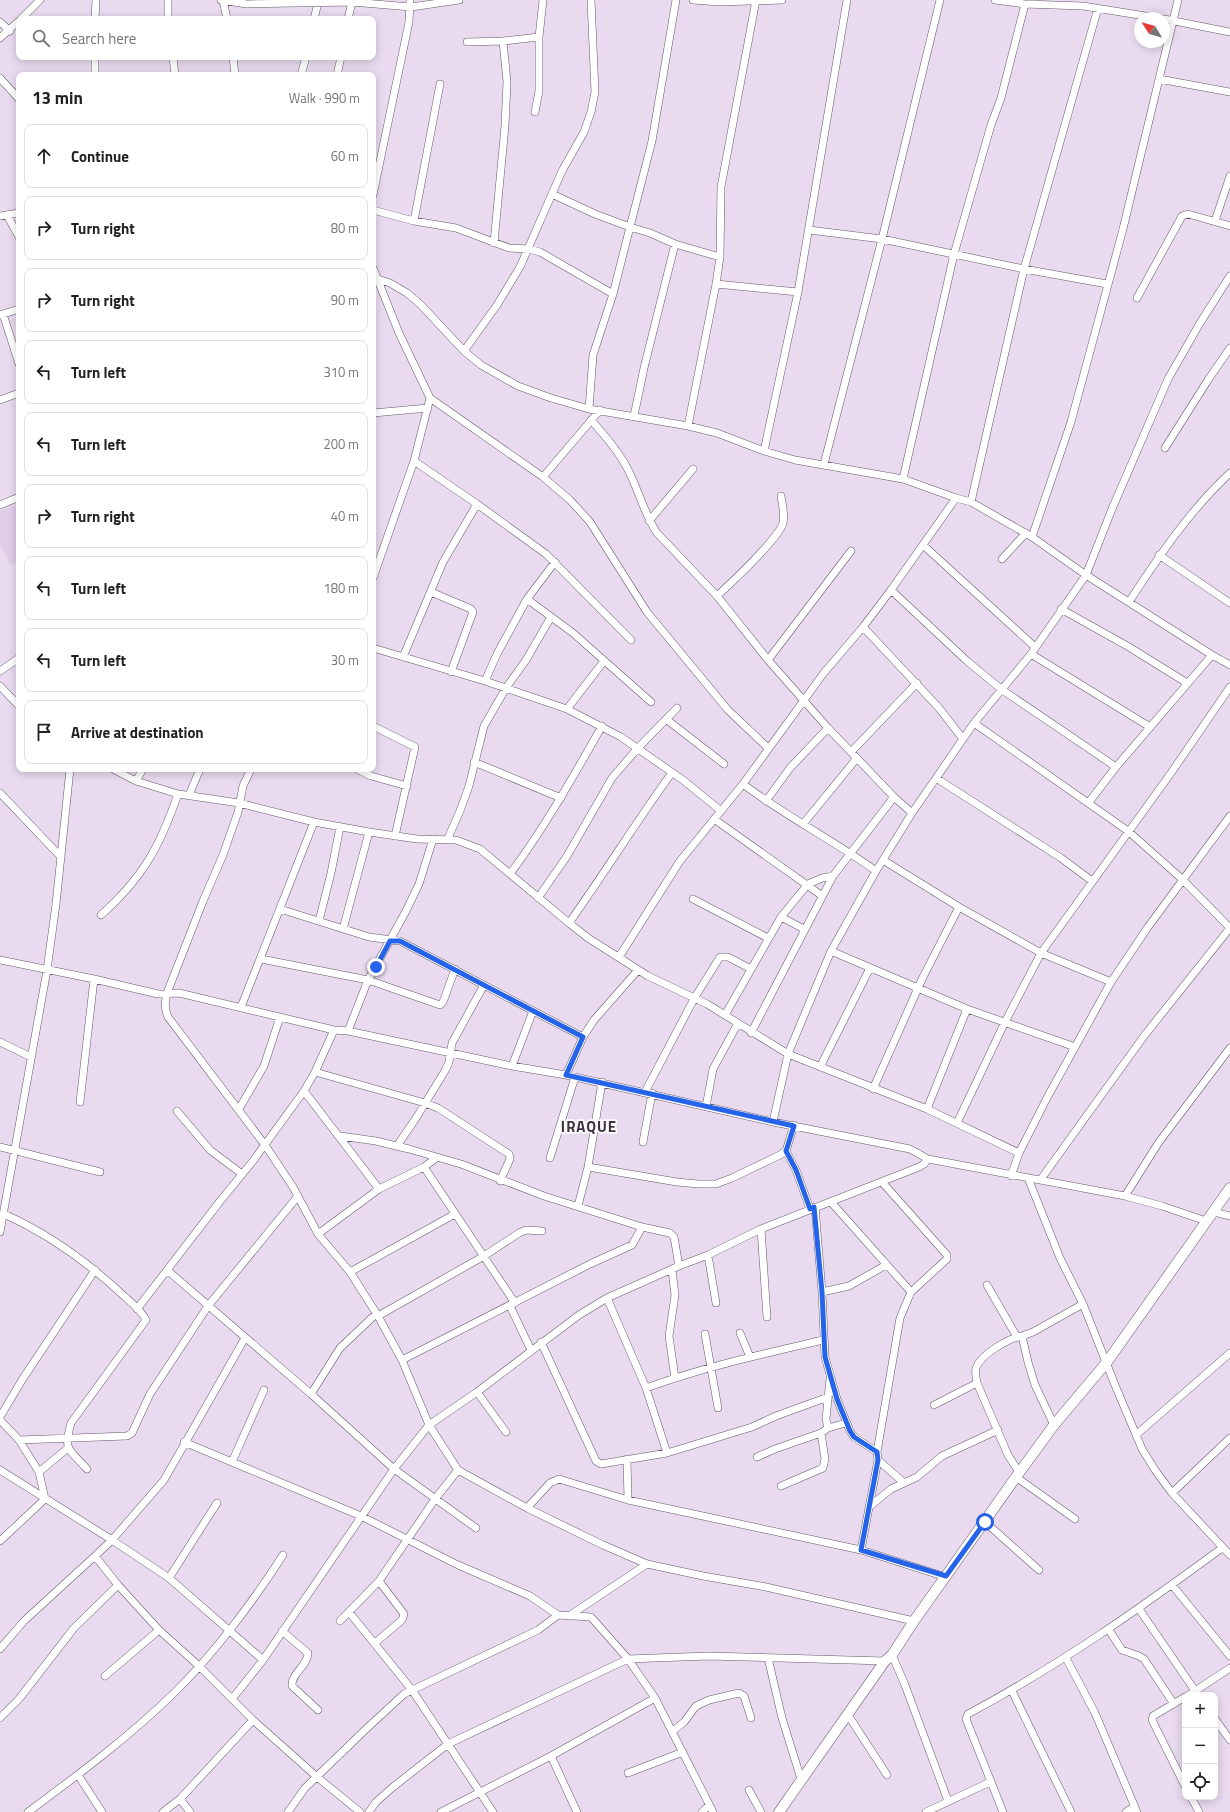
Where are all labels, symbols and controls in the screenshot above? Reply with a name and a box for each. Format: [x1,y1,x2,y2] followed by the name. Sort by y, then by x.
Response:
[1134,12,1170,48] north arrow
[16,16,376,60] search box
[30,27,52,49] icon: search
[62,27,136,50] text: Search here
[32,85,83,111] text: 13 min
[289,88,360,108] text: Walk · 990 m
[33,145,55,167] icon: ahead
[71,145,129,168] text: Continue
[331,146,359,166] text: 60 m
[33,217,55,239] icon: right
[71,217,135,240] text: Turn right
[331,218,359,238] text: 80 m
[33,289,55,311] icon: right
[71,289,135,312] text: Turn right
[331,290,359,310] text: 90 m
[33,361,55,383] icon: left
[71,361,126,384] text: Turn left
[323,362,359,382] text: 310 m
[33,433,55,455] icon: left
[71,433,126,456] text: Turn left
[323,434,359,454] text: 200 m
[33,505,55,527] icon: right
[71,505,135,528] text: Turn right
[331,506,359,526] text: 40 m
[33,577,55,599] icon: left
[71,577,126,600] text: Turn left
[323,578,359,598] text: 180 m
[33,649,55,671] icon: left
[71,649,126,672] text: Turn left
[331,650,359,670] text: 30 m
[33,721,55,743] icon: arrive
[71,721,204,744] text: Arrive at destination
[367,958,385,976] route end
[561,1115,617,1138] district label: IRAQUE
[976,1513,994,1531] route start
[1182,1692,1218,1800] map controls
[1182,1692,1218,1728] button: +
[1182,1728,1218,1764] button: −
[1182,1764,1218,1800] button: locate

